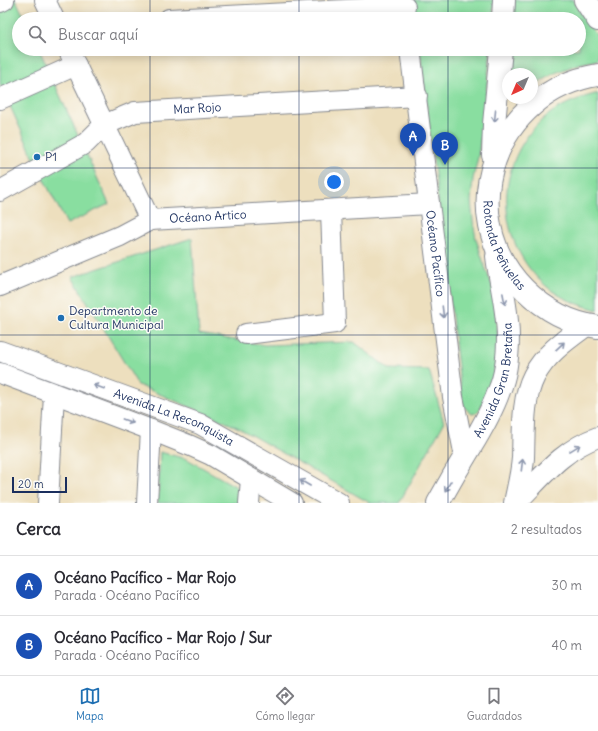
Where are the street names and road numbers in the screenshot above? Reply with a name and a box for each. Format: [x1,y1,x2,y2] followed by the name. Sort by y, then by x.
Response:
[173,99,222,117] street label: Mar Rojo
[481,200,529,293] street label: Rotonda Peñuelas
[169,206,247,226] street label: Océano Artico
[423,209,449,298] street label: Océano Pacífico
[470,322,515,440] street label: Avenida Gran Bretaña
[112,385,237,449] street label: Avenida La Reconquista

